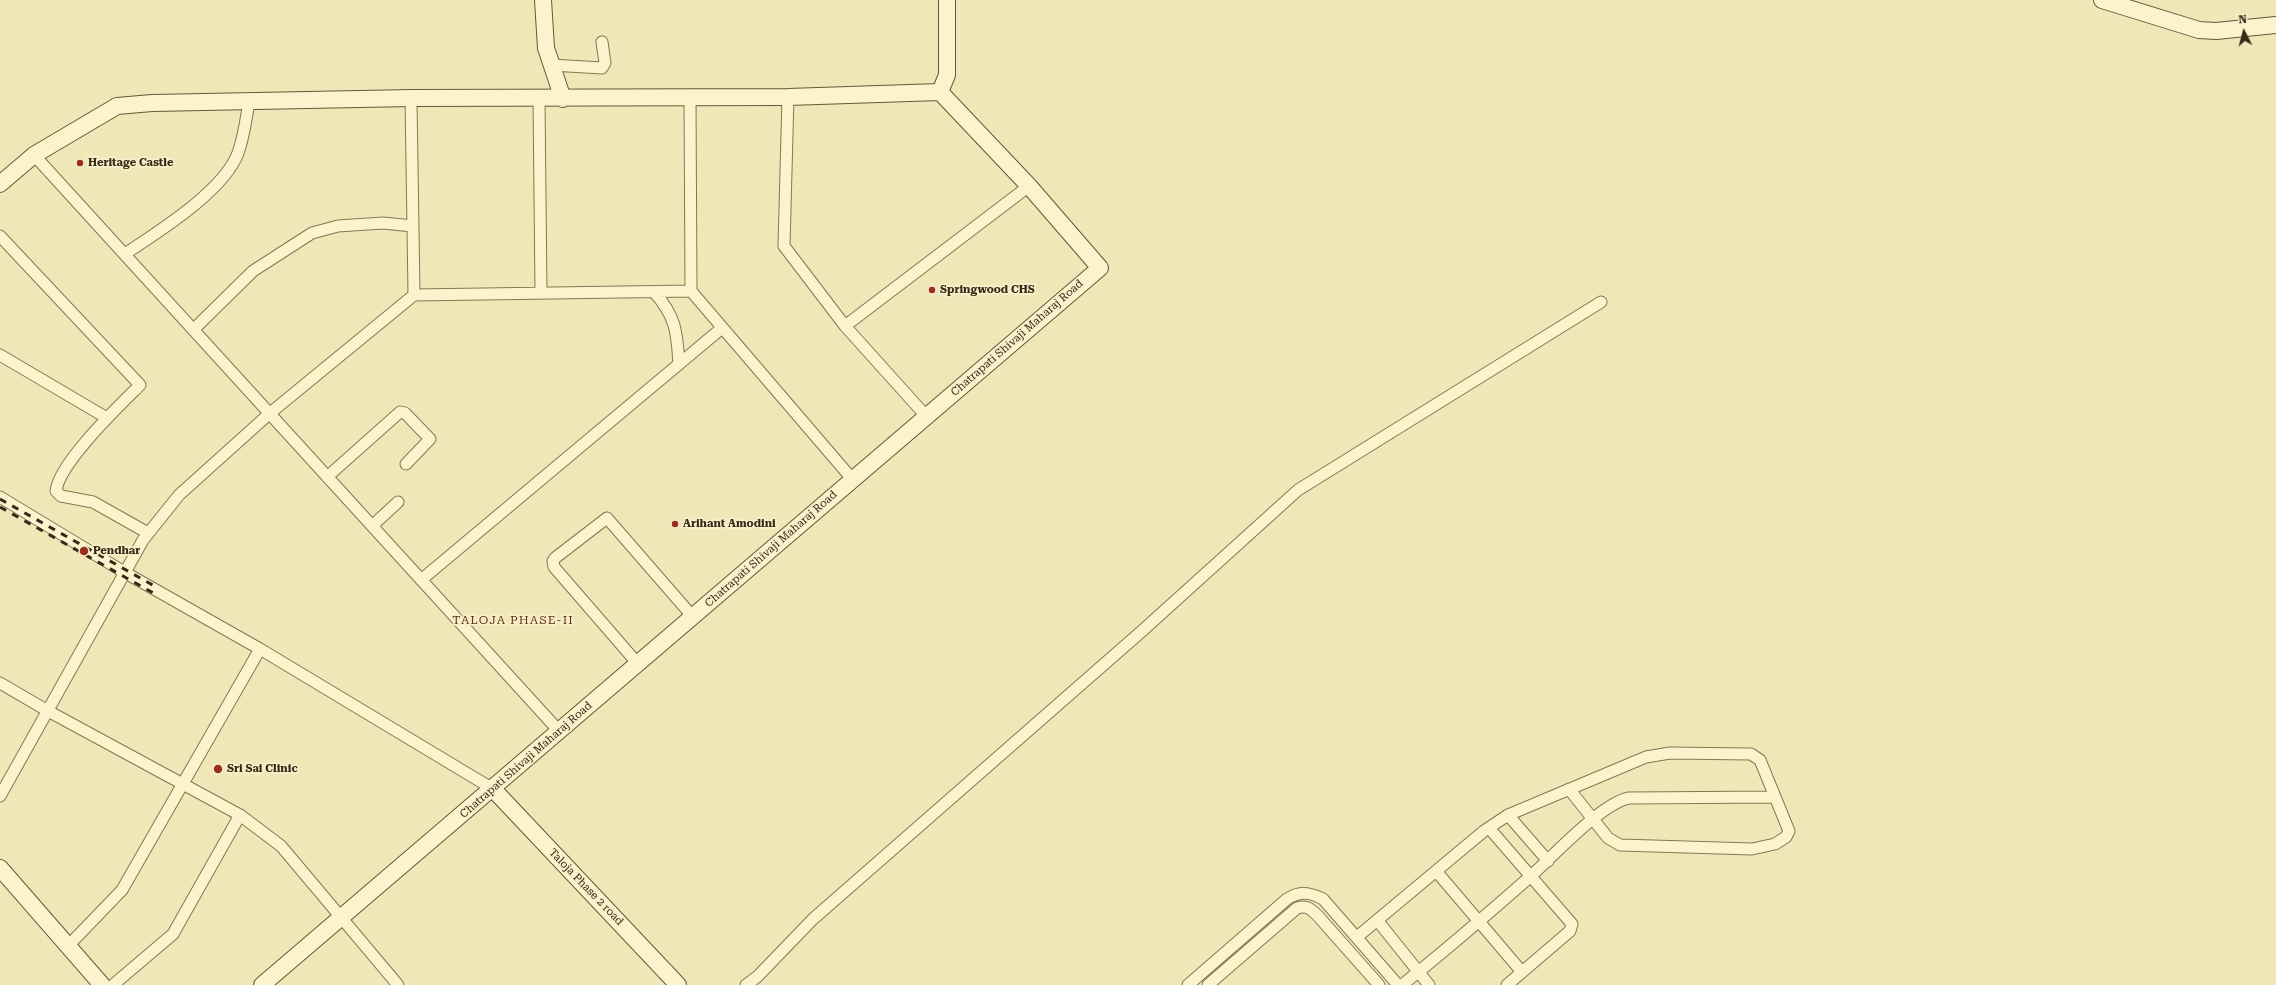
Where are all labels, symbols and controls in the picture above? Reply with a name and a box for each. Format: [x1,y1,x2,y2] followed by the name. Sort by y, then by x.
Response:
[2224,12,2264,52] north arrow
[2238,13,2248,26] text: N
[88,156,173,170] place label: Heritage Castle
[75,158,85,168] marker: Heritage Castle
[948,277,1086,399] street label: Chatrapati Shivaji Maharaj Road
[940,283,1035,297] place label: Springwood CHS
[927,285,937,295] marker: Springwood CHS
[702,488,840,610] street label: Chatrapati Shivaji Maharaj Road
[683,517,776,531] place label: Arihant Amodini
[670,519,680,529] marker: Arihant Amodini
[93,544,140,558] place label: Pendhar
[78,545,90,557] marker: Pendhar
[452,613,574,627] district label: TALOJA PHASE-II
[457,699,595,821] street label: Chatrapati Shivaji Maharaj Road
[227,762,298,776] place label: Sri Sai Clinic
[212,763,224,775] marker: Sri Sai Clinic
[546,846,626,928] street label: Taloja Phase 2 road

